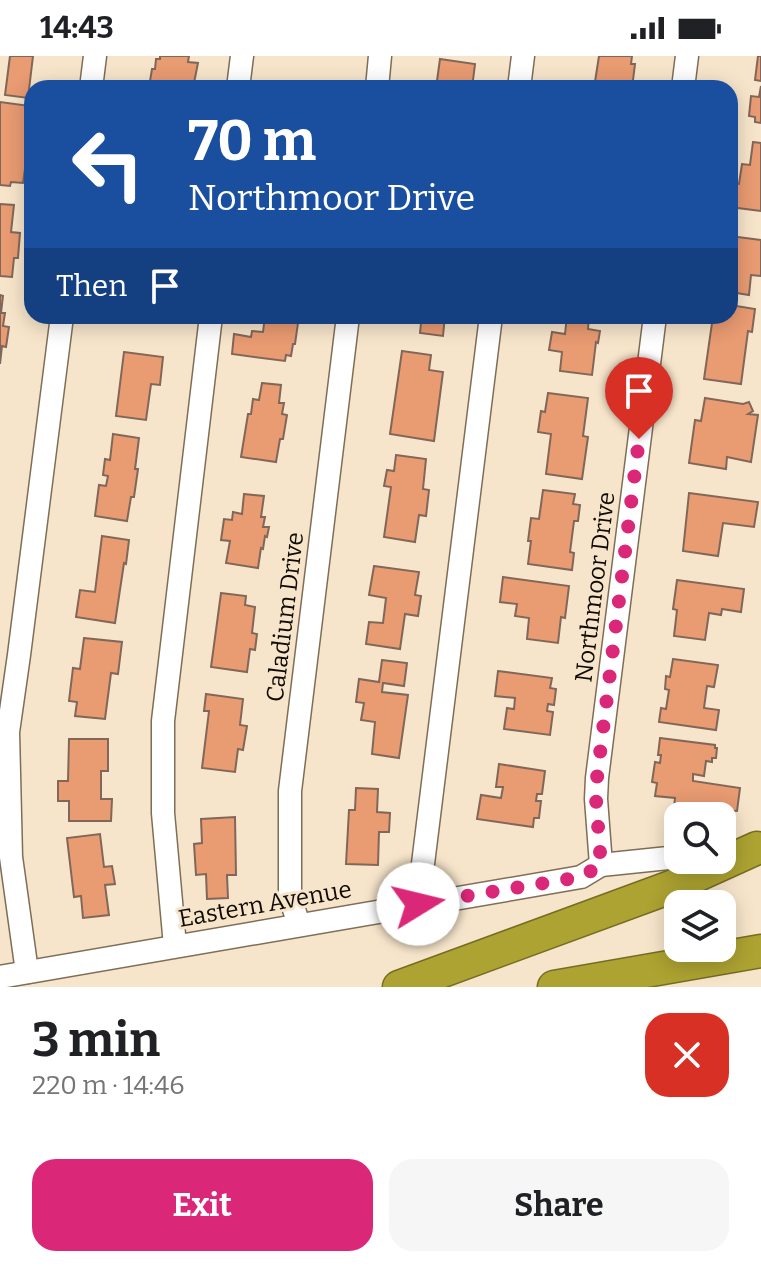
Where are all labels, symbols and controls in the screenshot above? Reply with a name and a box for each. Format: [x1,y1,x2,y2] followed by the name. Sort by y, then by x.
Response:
[40,10,114,46] text: 14:43
[188,108,316,175] text: 70 m
[56,112,160,216] icon: left
[188,176,475,220] text: Northmoor Drive
[143,264,187,308] icon: arrive
[56,268,127,304] text: Then
[605,357,673,439] pin
[617,369,661,413] icon: arrive
[569,490,621,684] street label: Northmoor Drive
[261,530,309,704] street label: Caladium Drive
[664,802,736,962] map controls
[664,802,736,874] button: search
[376,862,460,946] position arrow
[176,875,354,933] street label: Eastern Avenue
[664,890,736,962] button: layers
[32,1011,160,1069] text: 3 min
[645,1013,729,1097] button: close
[32,1070,185,1101] text: 220 m · 14:46
[32,1159,373,1251] button: Exit
[389,1159,729,1251] button: Share

